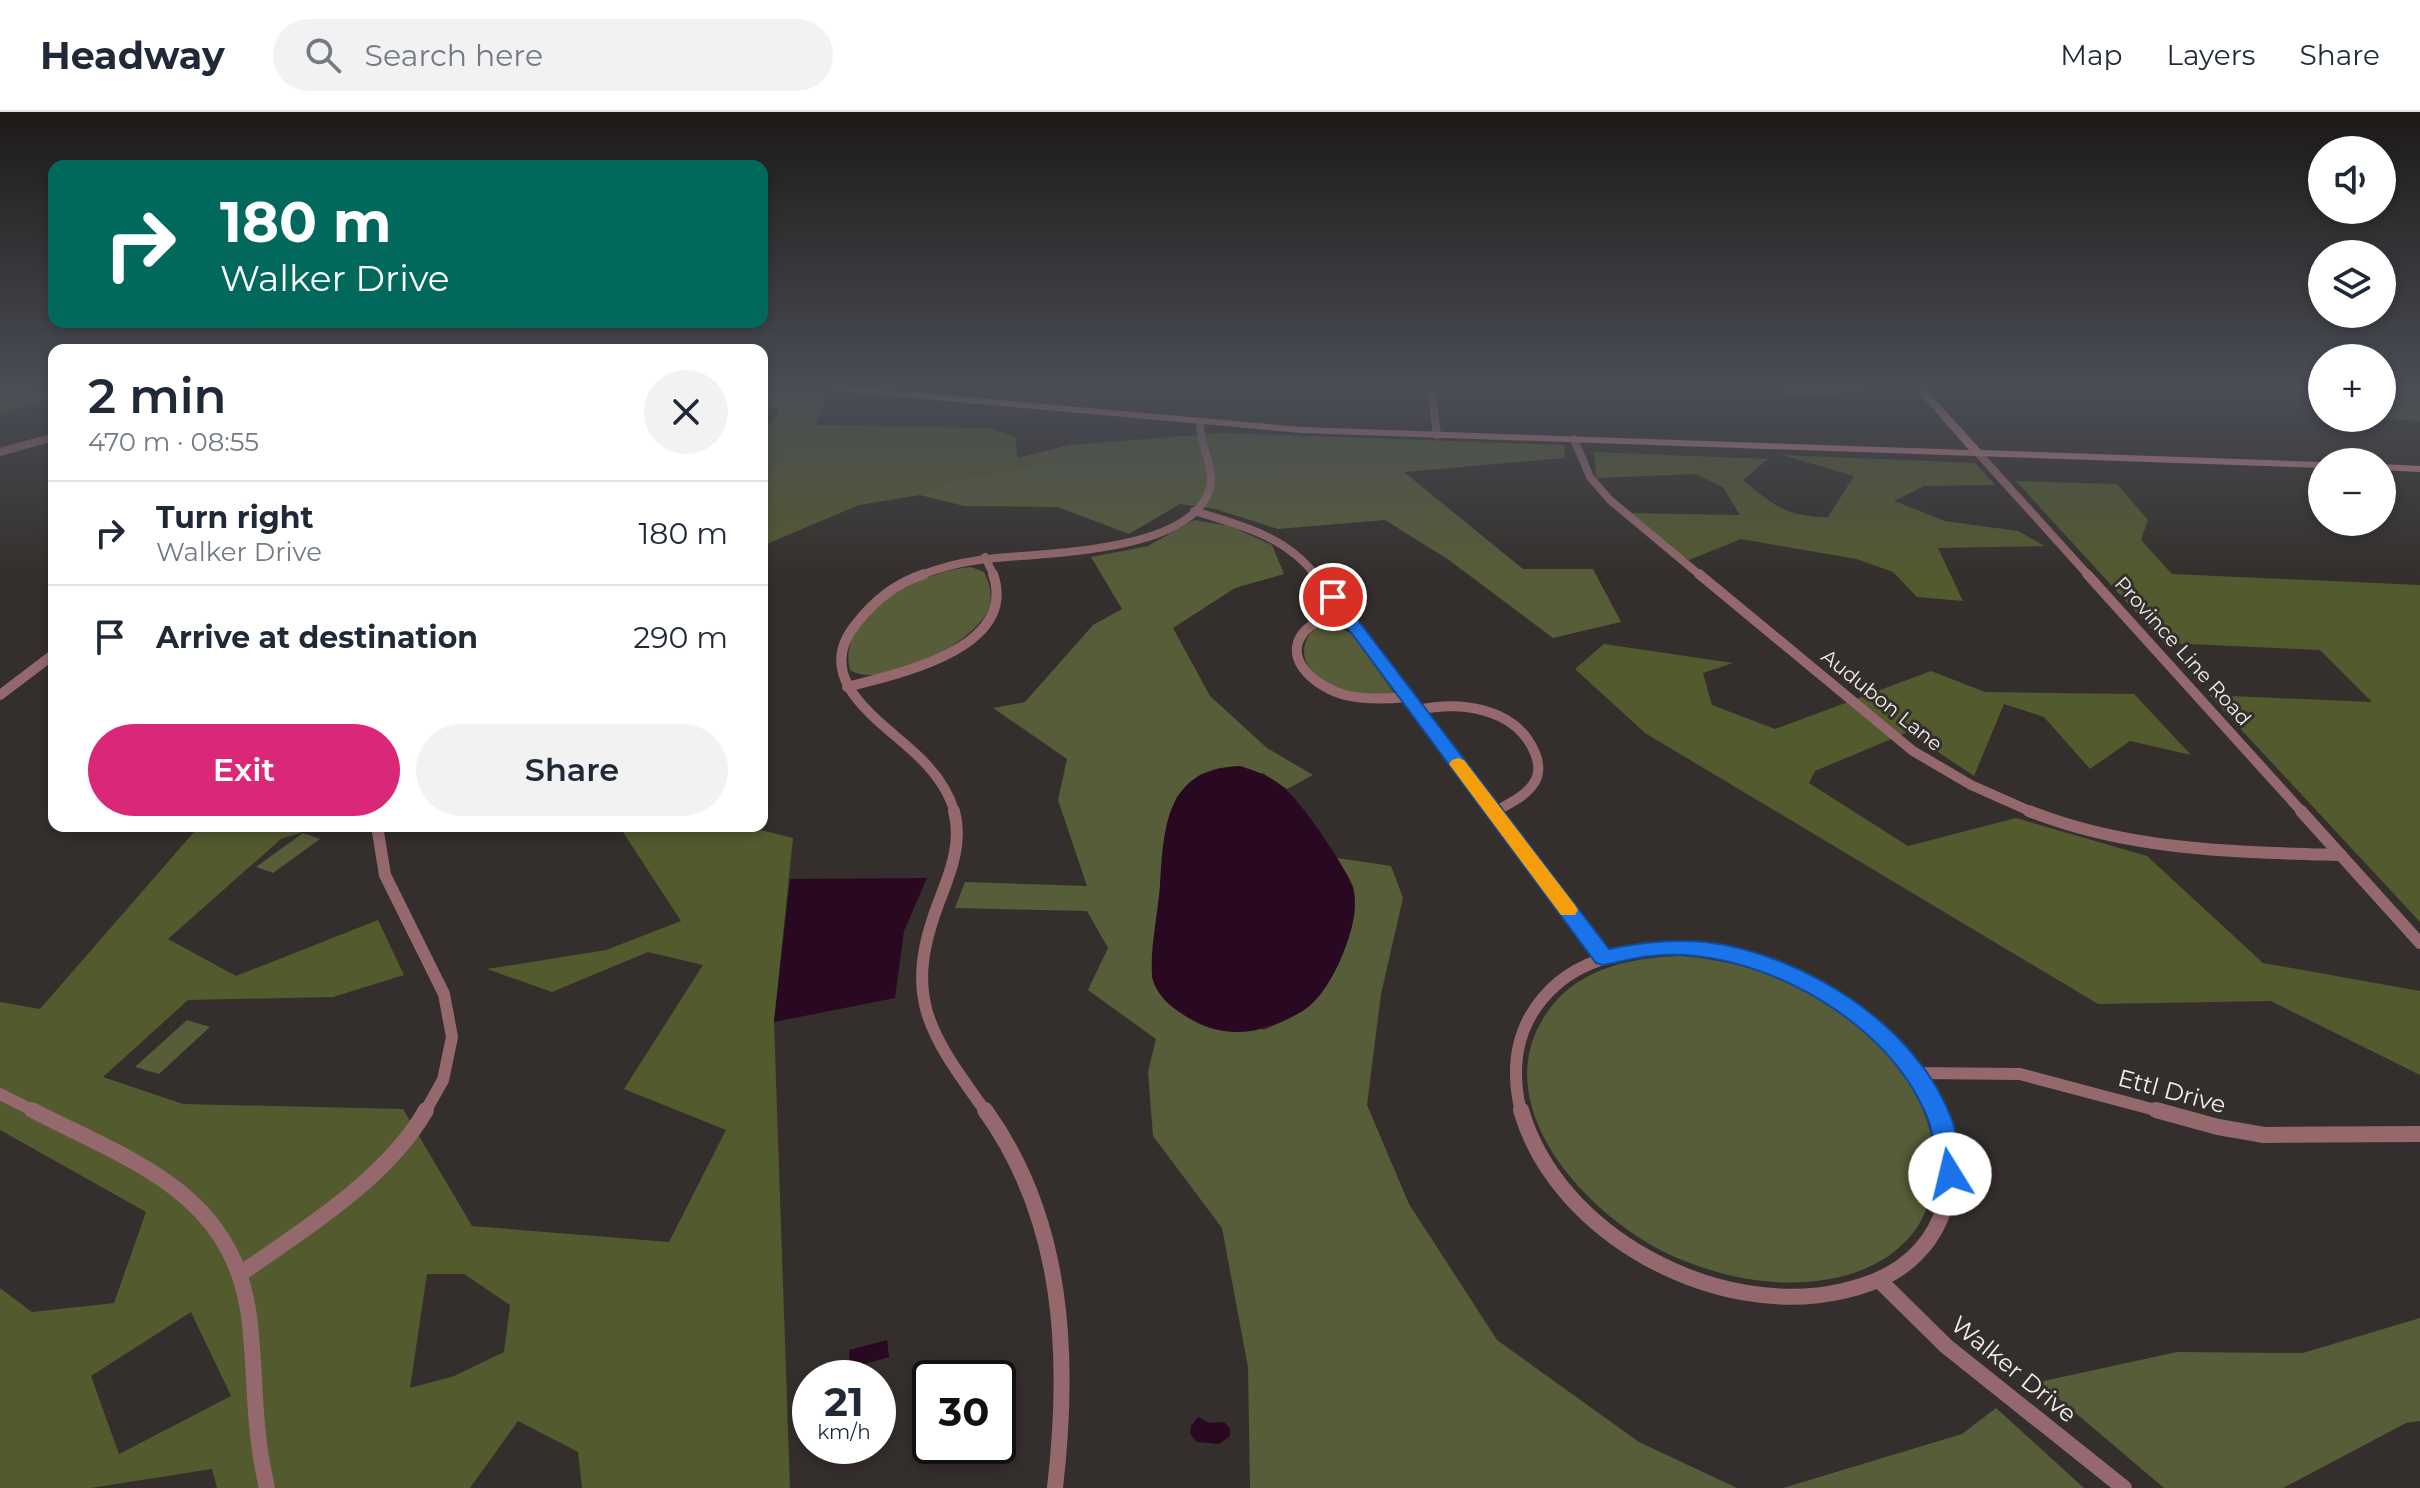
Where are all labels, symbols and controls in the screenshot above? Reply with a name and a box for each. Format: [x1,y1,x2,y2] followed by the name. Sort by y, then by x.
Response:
[273,19,833,91] search box
[40,32,225,79] text: Headway
[301,33,345,77] icon: search
[365,37,543,74] text: Search here
[2060,38,2123,72] text: Map
[2167,38,2256,72] text: Layers
[2300,38,2380,72] text: Share
[2308,136,2396,536] map controls
[2308,136,2396,224] button: sound
[220,188,392,256] text: 180 m
[88,192,192,296] icon: right
[2308,240,2396,328] button: layers
[220,256,450,300] text: Walker Drive
[2308,344,2396,432] button: +
[88,367,226,425] text: 2 min
[644,370,728,454] button: close
[88,426,259,458] text: 470 m · 08:55
[2308,448,2396,536] button: −
[156,499,313,536] text: Turn right
[88,511,132,555] icon: right
[638,515,728,552] text: 180 m
[156,536,322,568] text: Walker Drive
[1299,563,1367,631] pin
[2110,571,2256,731] street label: Province Line Road
[1311,575,1355,619] icon: arrive
[88,615,132,659] icon: arrive
[156,619,478,656] text: Arrive at destination
[633,619,728,656] text: 290 m
[1817,644,1947,756] street label: Audubon Lane
[88,724,400,816] button: Exit
[416,724,728,816] button: Share
[2115,1063,2229,1119] street label: Ettl Drive
[1908,1132,1992,1216] position arrow
[1945,1310,2083,1428] street label: Walker Drive
[912,1360,1016,1464] speed limit sign: 30
[824,1377,864,1426] text: 21
[817,1420,871,1444] text: km/h

